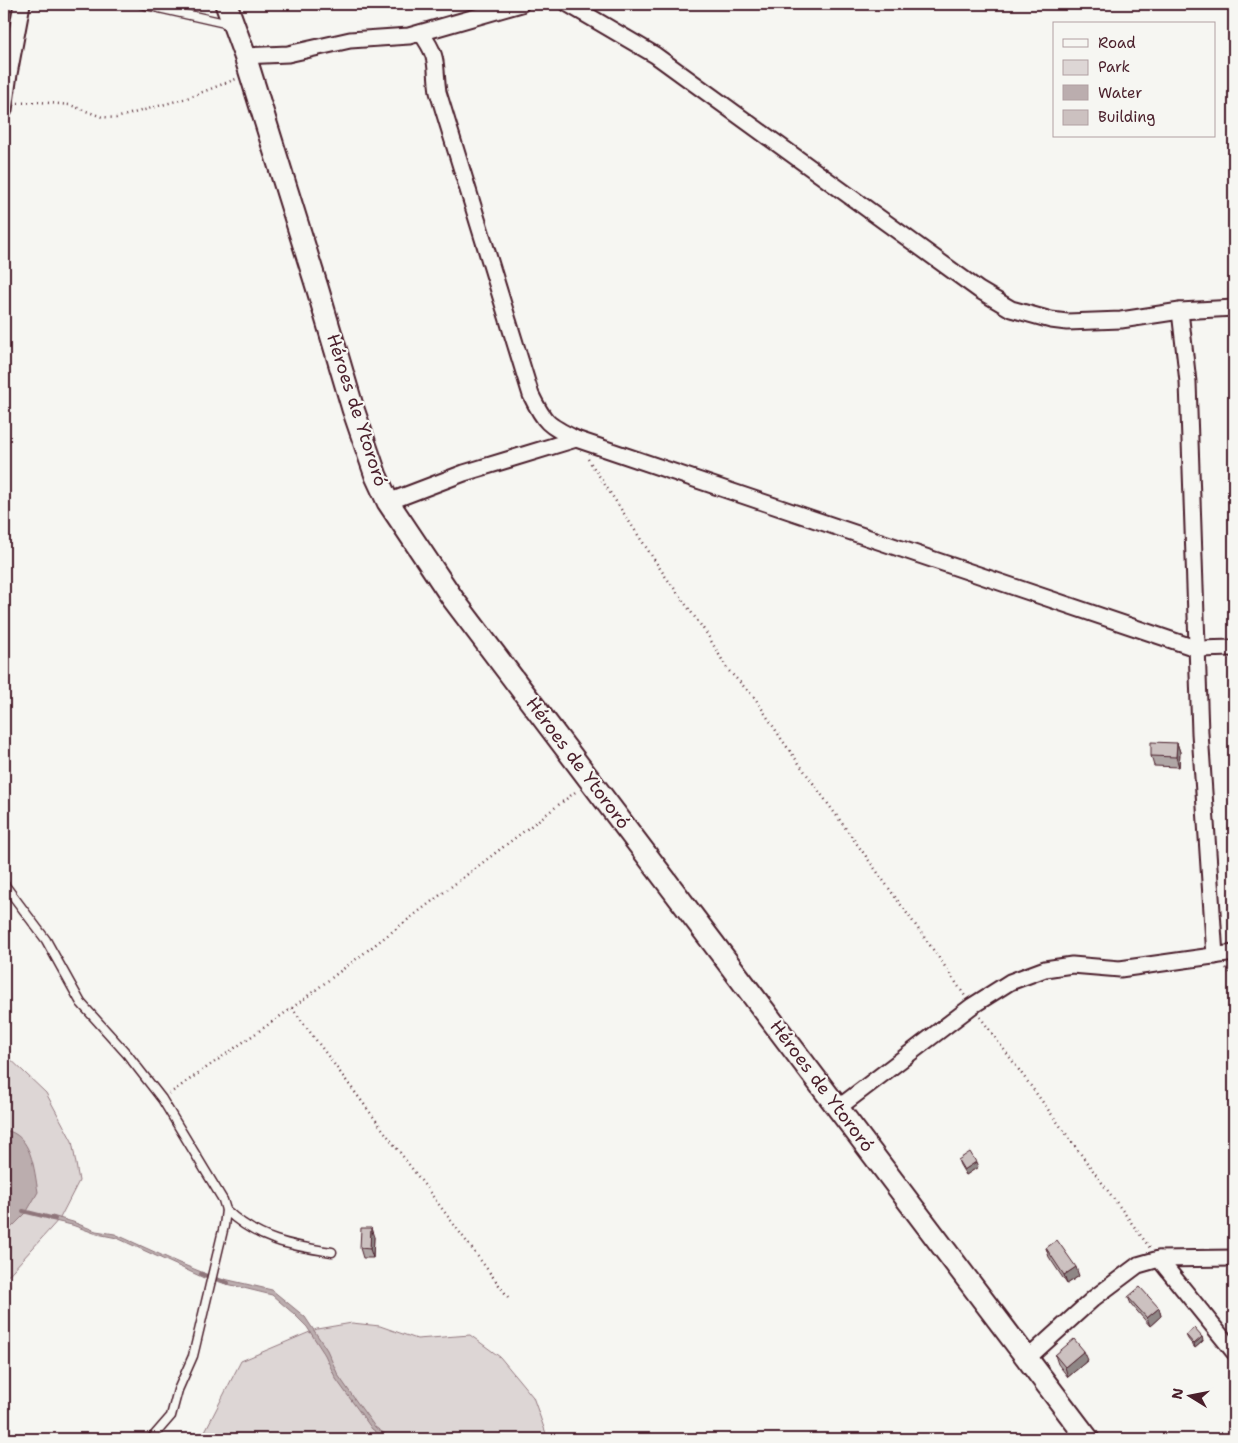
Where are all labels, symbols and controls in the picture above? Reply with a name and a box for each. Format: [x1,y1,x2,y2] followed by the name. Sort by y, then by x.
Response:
[1053,22,1216,138] legend
[1098,33,1136,53] text: Road
[1098,57,1130,77] text: Park
[1098,83,1142,103] text: Water
[1098,107,1155,127] text: Building
[321,331,393,489] street label: Héroes de Ytororó
[521,692,635,834] street label: Héroes de Ytororó
[765,1015,879,1157] street label: Héroes de Ytororó
[1166,1370,1216,1420] north arrow
[1167,1387,1187,1401] text: N

